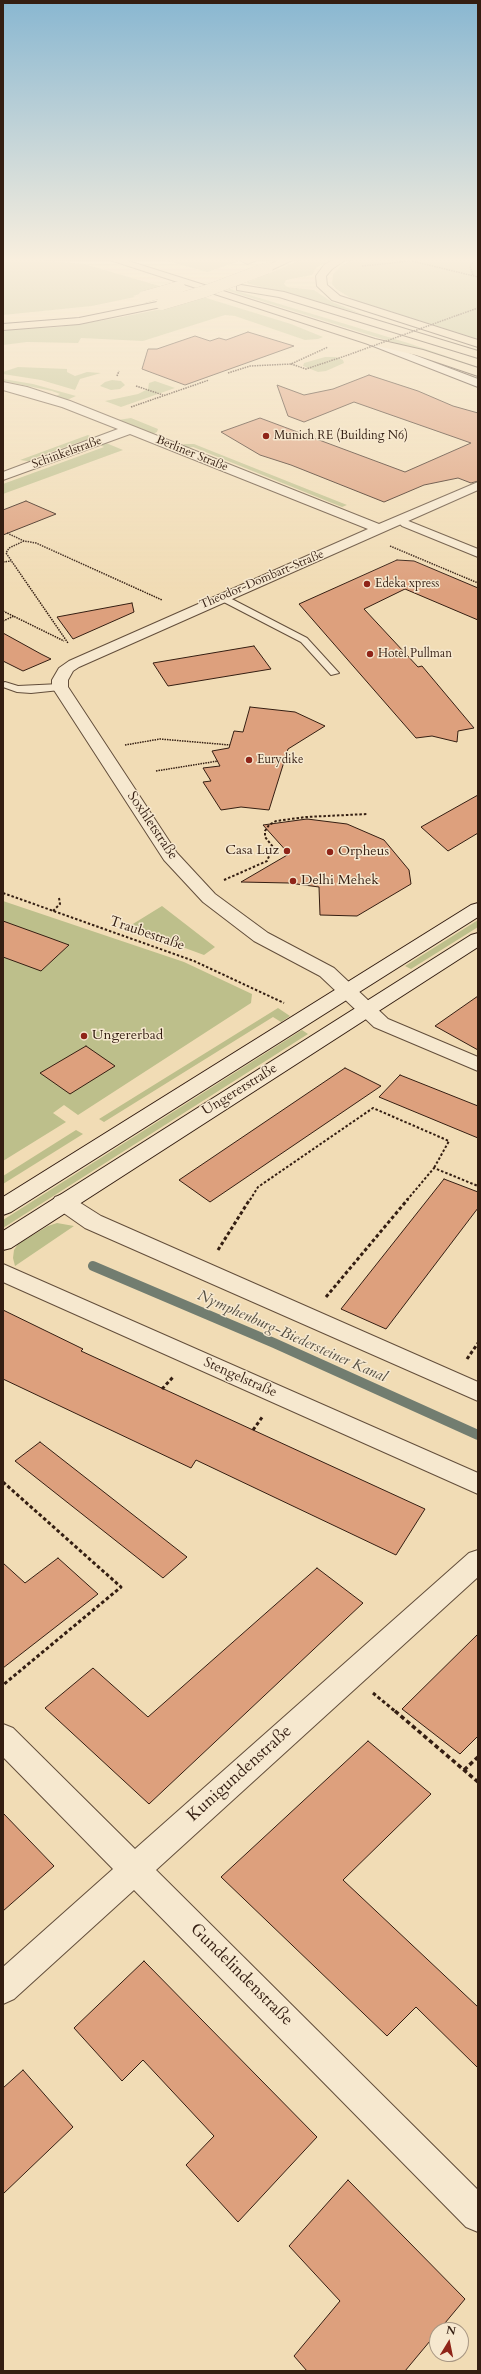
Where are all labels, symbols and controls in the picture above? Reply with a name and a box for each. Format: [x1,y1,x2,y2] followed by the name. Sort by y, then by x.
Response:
[274,429,408,443] place label: Munich RE (Building N6)
[261,431,271,441] marker: Munich RE (Building N6)
[154,433,230,475] street label: Berliner Straße
[30,434,104,472] street label: Schinkelstraße
[198,547,326,613] street label: Theodor-Dombart-Straße
[375,577,439,591] place label: Edeka xpress
[362,579,372,589] marker: Edeka xpress
[378,647,452,661] place label: Hotel Pullman
[365,649,375,659] marker: Hotel Pullman
[257,753,303,767] place label: Eurydike
[244,755,254,765] marker: Eurydike
[123,789,181,863] street label: Soxhletstraße
[225,843,279,859] place label: Casa Luz
[338,844,389,860] place label: Orpheus
[282,846,292,856] marker: Casa Luz
[325,847,335,857] marker: Orpheus
[301,873,379,889] place label: Delhi Mehek
[288,876,298,886] marker: Delhi Mehek
[107,913,187,955] street label: Traubestraße
[92,1028,163,1044] place label: Ungererbad
[79,1031,89,1041] marker: Ungererbad
[199,1060,281,1120] street label: Ungererstraße
[195,1287,389,1387] water label: Nymphenburg-Biedersteiner Kanal
[201,1354,279,1402] street label: Stengelstraße
[183,1722,297,1826] street label: Kunigundenstraße
[185,1919,297,2031] street label: Gundelindenstraße
[429,2322,469,2362] north arrow
[445,2322,457,2339] text: N

